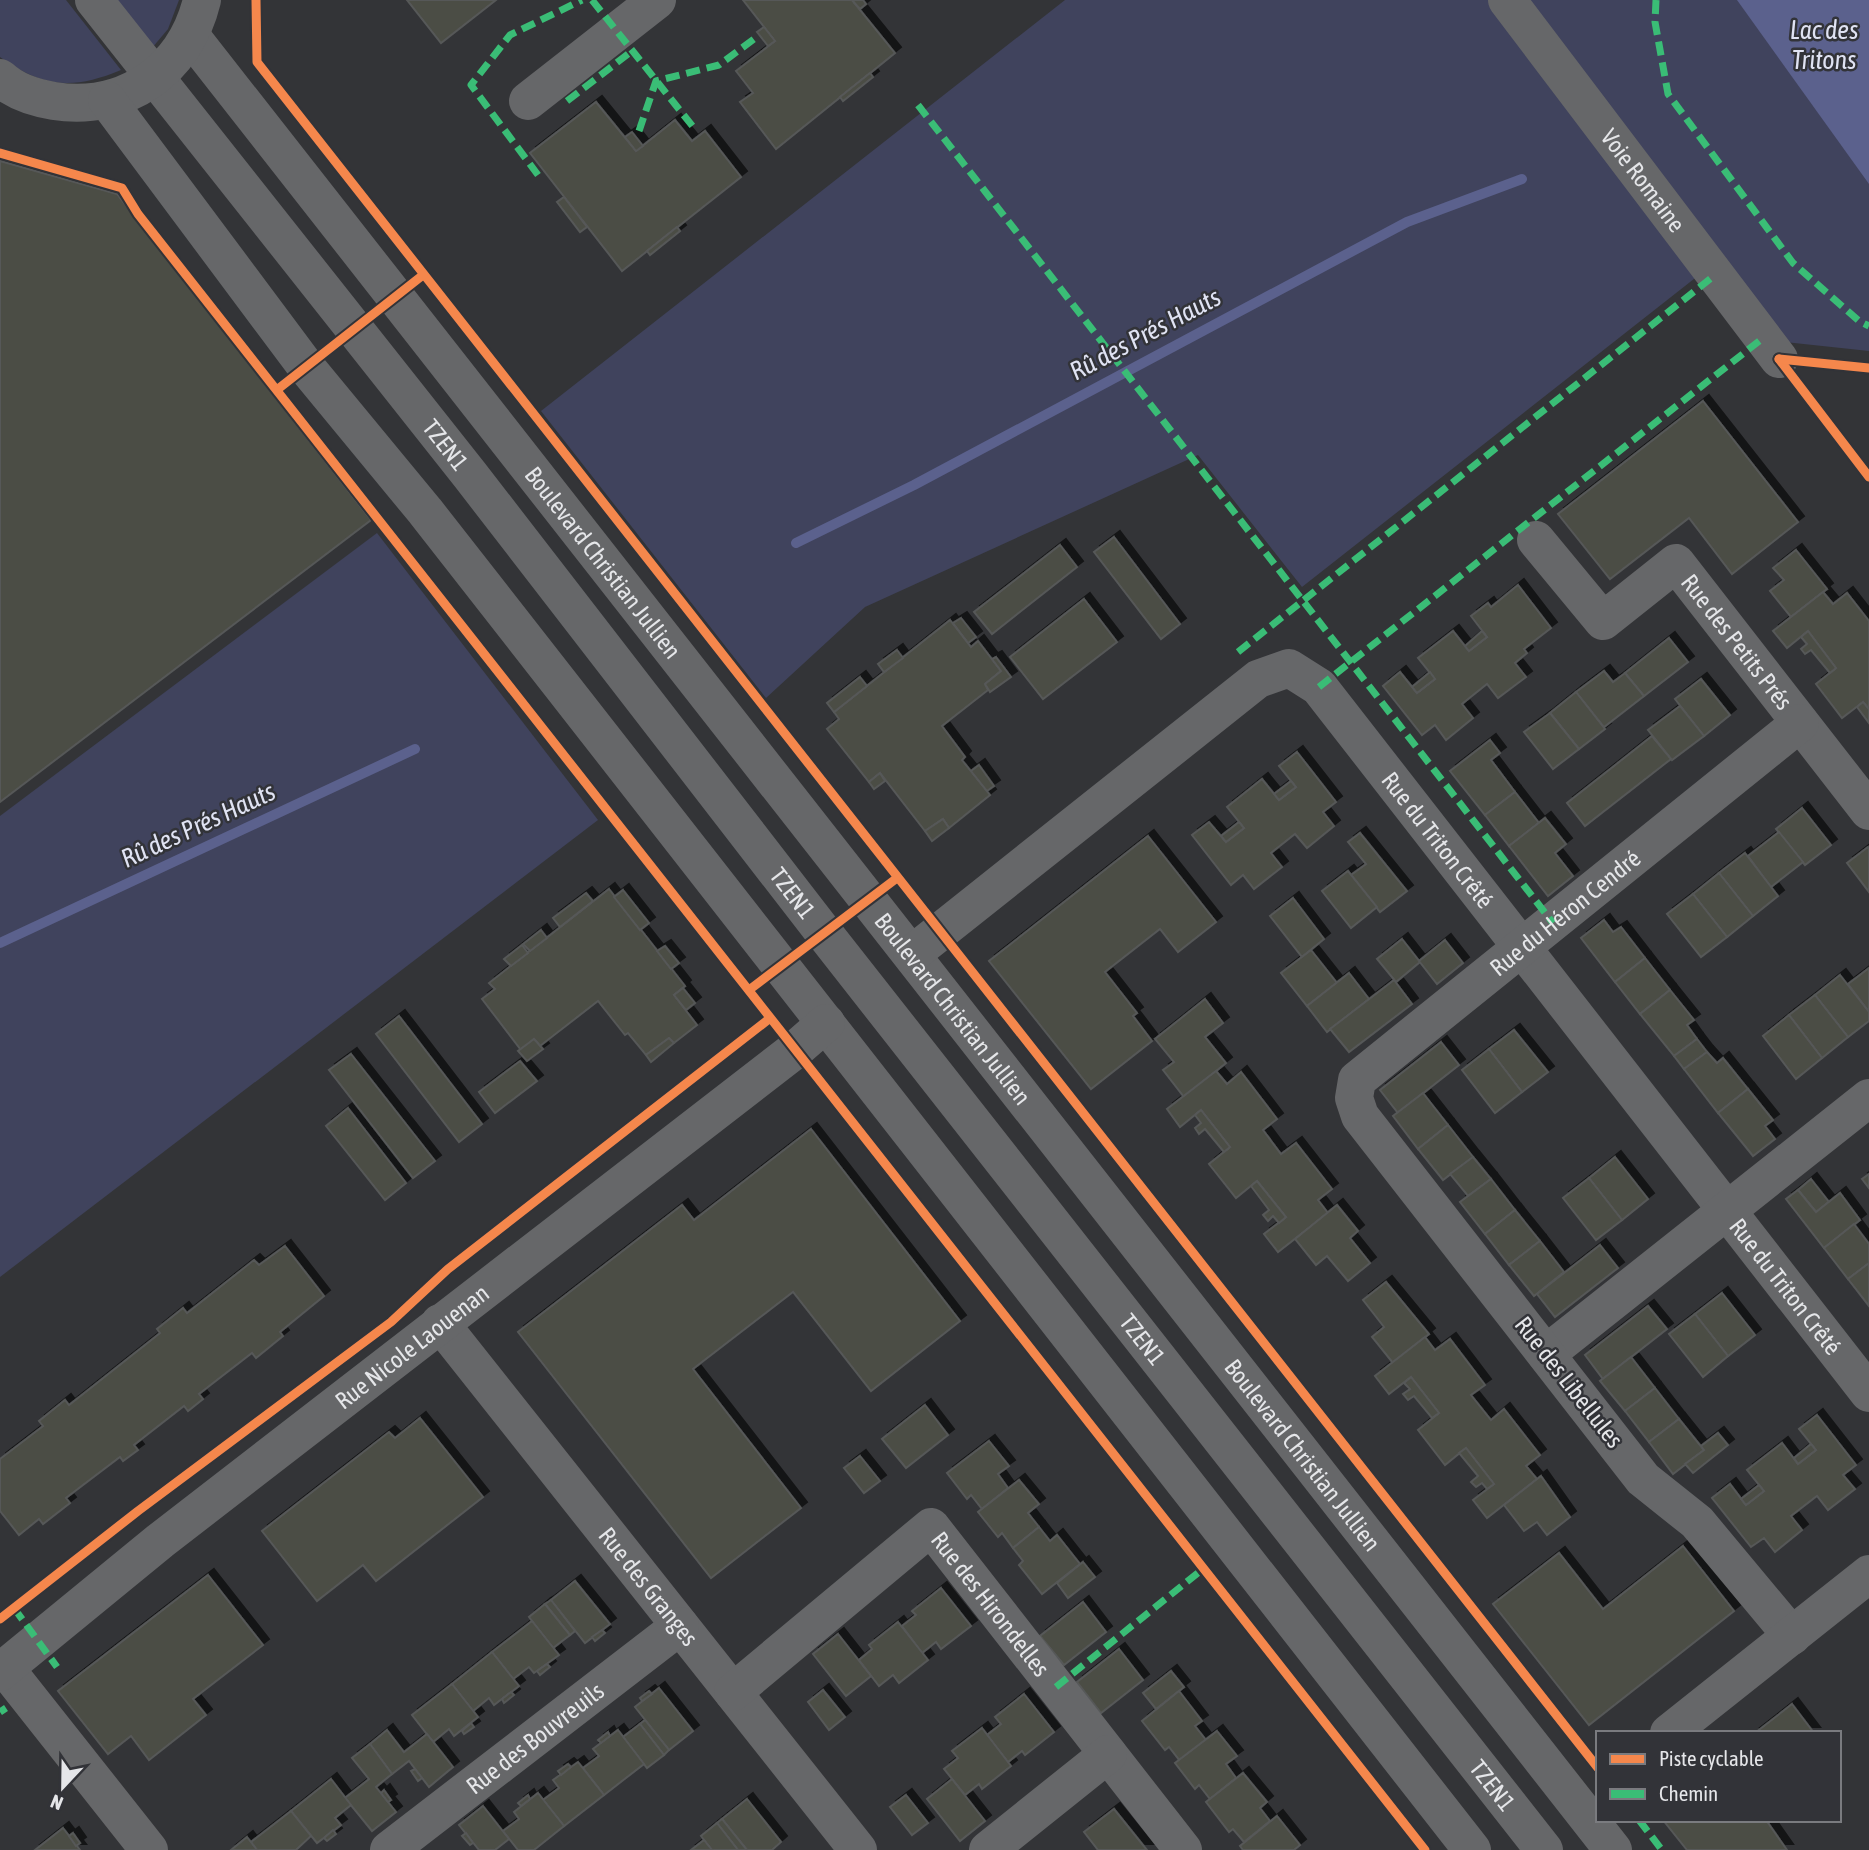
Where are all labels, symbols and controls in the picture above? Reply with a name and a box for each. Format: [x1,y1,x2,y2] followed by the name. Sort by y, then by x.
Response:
[1790,15,1858,75] water label: Lac des Tritons
[1596,123,1691,237] street label: Voie Romaine
[1064,282,1226,386] water label: Rû des Prés Hauts
[418,414,474,475] street label: TZEN1
[520,461,687,663] street label: Boulevard Christian Jullien
[1676,569,1798,715] street label: Rue des Petits Prés
[1377,766,1499,913] street label: Rue du Triton Crêté
[116,776,280,874] water label: Rû des Prés Hauts
[1484,844,1645,981] street label: Rue du Héron Cendré
[765,862,821,924] street label: TZEN1
[870,907,1037,1110] street label: Boulevard Christian Jullien
[1724,1213,1847,1360] street label: Rue du Triton Crêté
[330,1279,494,1414] street label: Rue Nicole Laouenan
[1115,1308,1171,1370] street label: TZEN1
[1510,1311,1628,1453] street label: Rue des Libellules
[1220,1354,1386,1556] street label: Boulevard Christian Jullien
[594,1522,704,1651] street label: Rue des Granges
[926,1526,1055,1681] street label: Rue des Hirondelles
[461,1676,609,1799] street label: Rue des Bouvreuils
[1596,1731,1841,1822] legend
[1659,1746,1764,1770] text: Piste cyclable
[28,1752,98,1822] north arrow
[1465,1754,1521,1816] street label: TZEN1
[1659,1781,1718,1805] text: Chemin
[47,1790,66,1815] text: N

